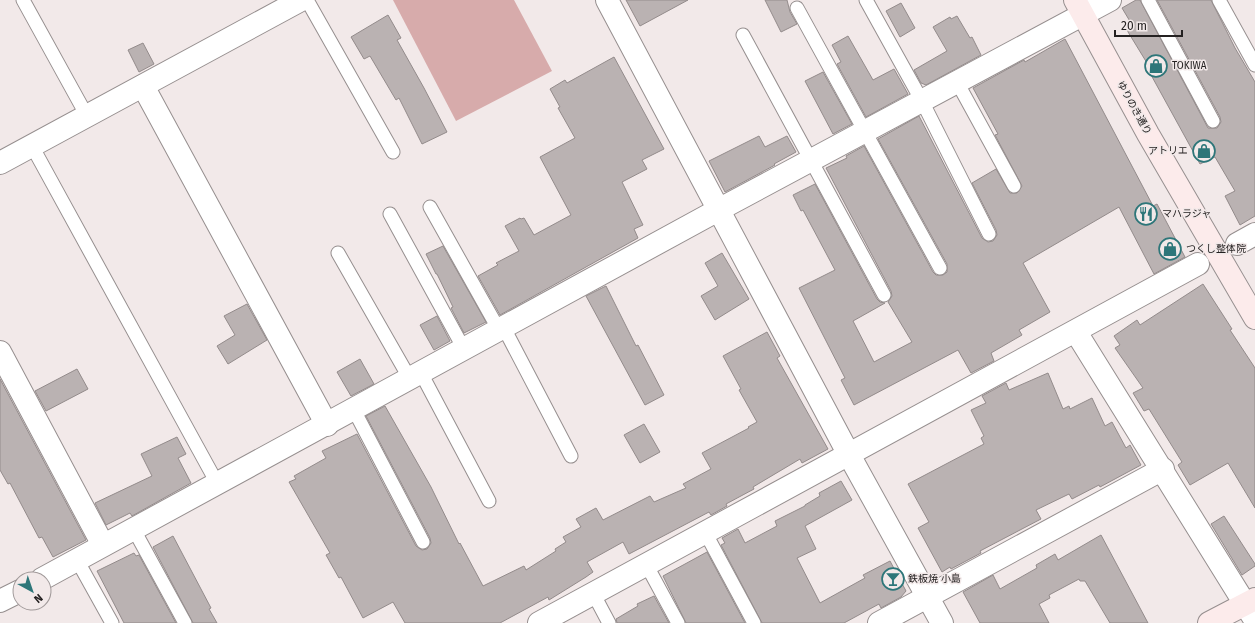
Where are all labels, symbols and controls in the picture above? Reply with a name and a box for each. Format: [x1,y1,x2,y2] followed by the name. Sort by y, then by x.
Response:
[1115,12,1182,38] scale bar
[1121,19,1147,33] text: 20 m
[1143,53,1169,79] shop icon: TOKIWA
[1172,60,1207,72] place label: TOKIWA
[1114,79,1154,137] street label: ゆりのき通り
[1191,138,1217,164] shop icon: アトリエ
[1148,145,1188,157] place label: アトリエ
[1133,201,1159,227] restaurant icon: マハラジャ
[1162,208,1211,220] place label: マハラジャ
[1157,236,1183,262] shop icon: つくし整体院
[1186,243,1246,255] place label: つくし整体院
[880,566,906,592] bar icon: 鉄板焼 小島
[12,571,52,611] north arrow
[908,573,961,585] place label: 鉄板焼 小島
[31,591,45,606] text: N

